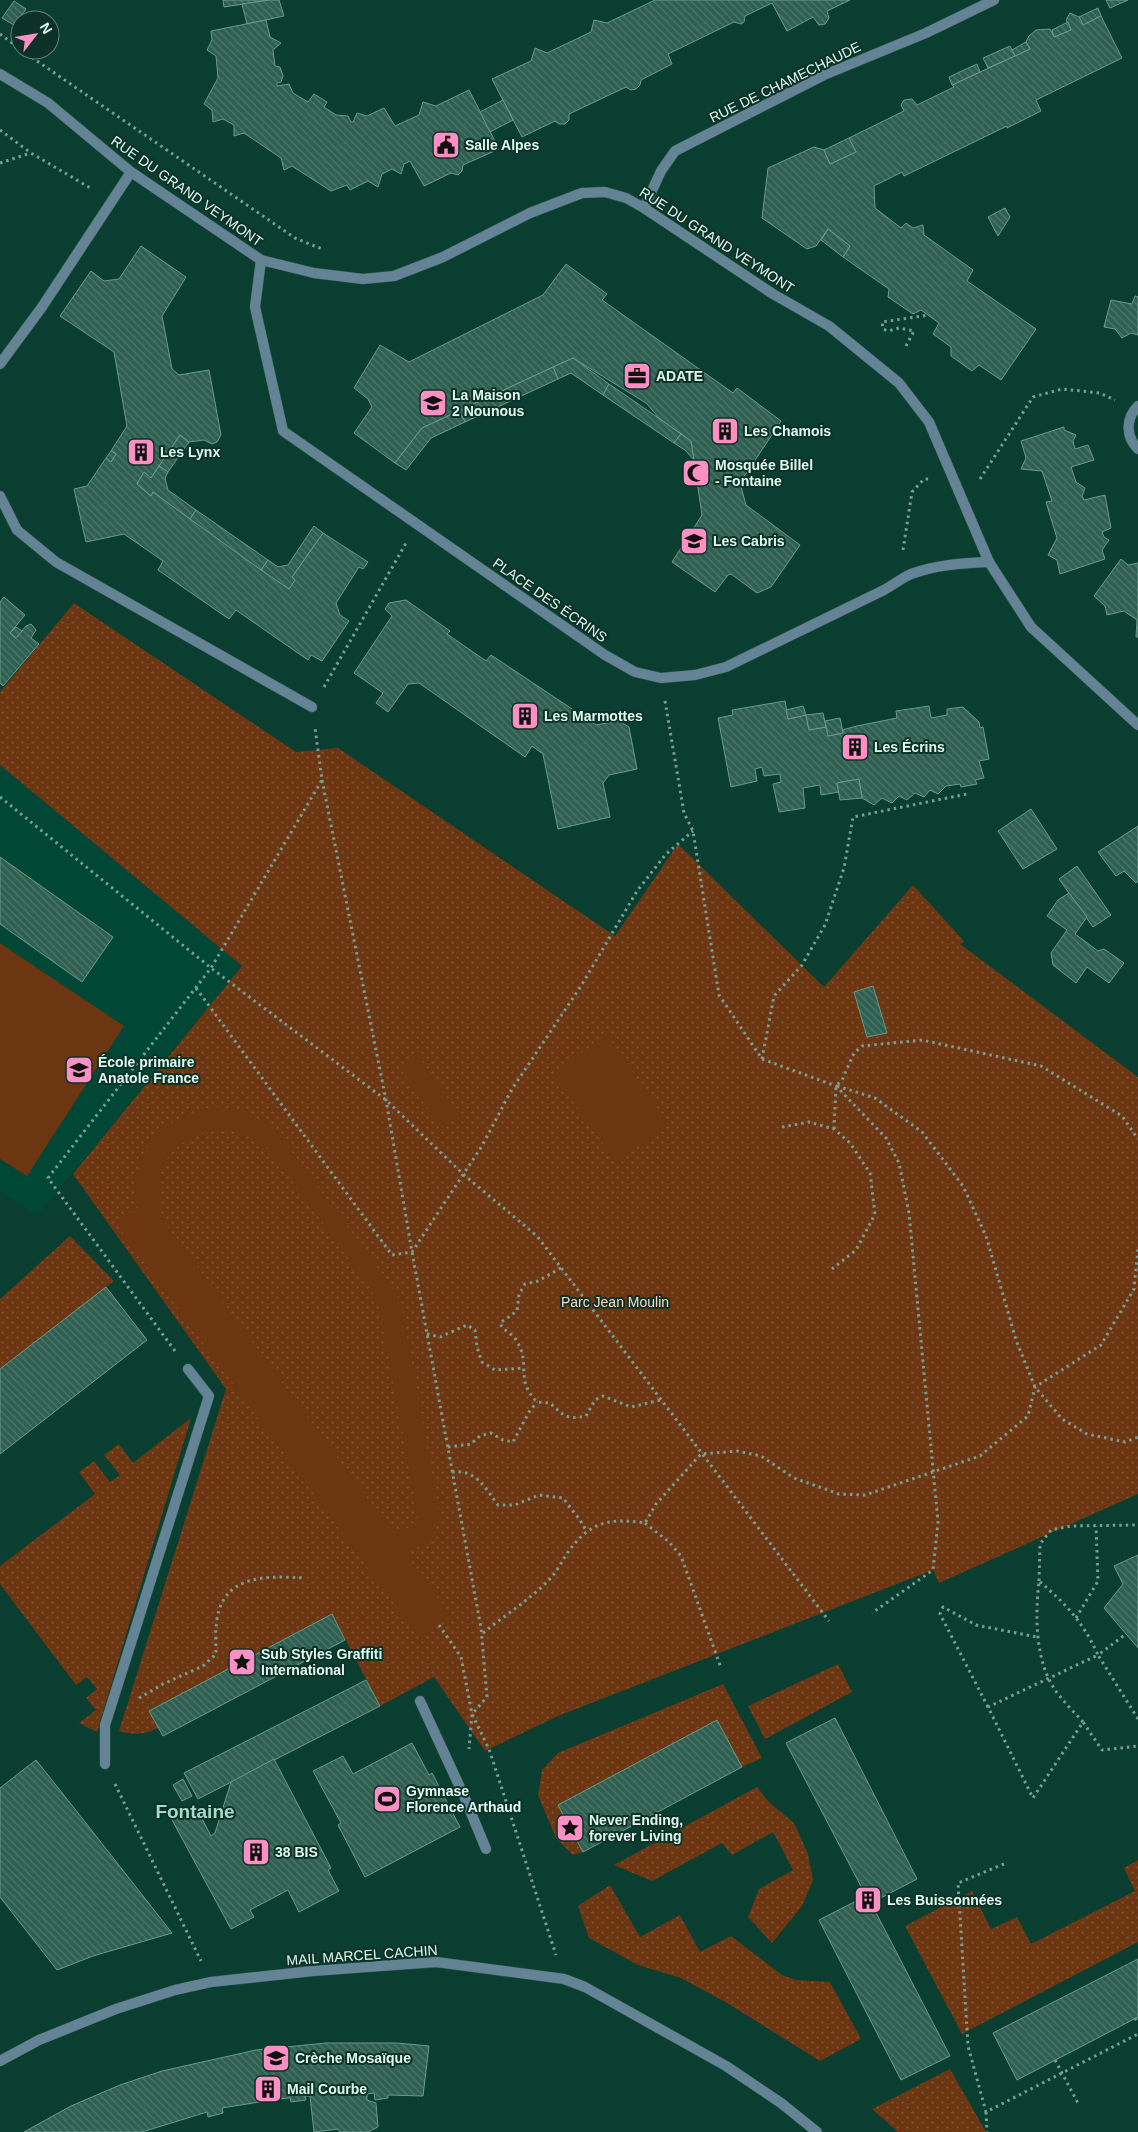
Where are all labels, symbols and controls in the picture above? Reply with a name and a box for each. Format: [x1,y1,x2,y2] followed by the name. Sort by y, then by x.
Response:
[10,10,60,60] north arrow
[37,20,56,37] text: N
[707,38,863,126] street label: RUE DE CHAMECHAUDE
[431,130,461,160] public building icon: Salle Alpes
[108,132,266,250] street label: RUE DU GRAND VEYMONT
[465,137,539,153] place label: Salle Alpes
[637,184,798,296] street label: RUE DU GRAND VEYMONT
[622,361,652,391] office icon: ADATE
[656,368,703,384] place label: ADATE
[452,387,525,419] place label: La Maison 2 Nounous
[418,388,448,418] school or university icon: La Maison 2 Nounous
[710,416,740,446] building icon: Les Chamois
[744,423,831,439] place label: Les Chamois
[126,437,156,467] building icon: Les Lynx
[160,444,220,460] place label: Les Lynx
[715,457,813,489] place label: Mosquée Billel - Fontaine
[681,458,711,488] mosque icon: Mosquée Billel - Fontaine
[679,526,709,556] school or university icon: Les Cabris
[713,533,785,549] place label: Les Cabris
[490,555,610,645] street label: PLACE DES ÉCRINS
[510,701,540,731] building icon: Les Marmottes
[544,708,643,724] place label: Les Marmottes
[840,732,870,762] building icon: Les Écrins
[874,739,945,755] place label: Les Écrins
[98,1054,199,1086] place label: École primaire Anatole France
[64,1055,94,1085] school or university icon: École primaire Anatole France
[561,1294,669,1310] park label: Parc Jean Moulin
[261,1646,382,1678] place label: Sub Styles Graffiti International
[227,1647,257,1677] place icon: Sub Styles Graffiti International
[406,1783,521,1815] place label: Gymnase Florence Arthaud
[372,1784,402,1814] sports icon: Gymnase Florence Arthaud
[155,1801,235,1822] district label: Fontaine
[589,1812,683,1844] place label: Never Ending, forever Living
[555,1813,585,1843] place icon: Never Ending, forever Living
[241,1837,271,1867] building icon: 38 BIS
[275,1844,318,1860] place label: 38 BIS
[853,1885,883,1915] building icon: Les Buissonnées
[887,1892,1002,1908] place label: Les Buissonnées
[286,1942,438,1968] street label: MAIL MARCEL CACHIN
[261,2043,291,2073] school or university icon: Crèche Mosaïque
[295,2050,411,2066] place label: Crèche Mosaïque
[253,2074,283,2104] building icon: Mail Courbe
[287,2081,367,2097] place label: Mail Courbe

